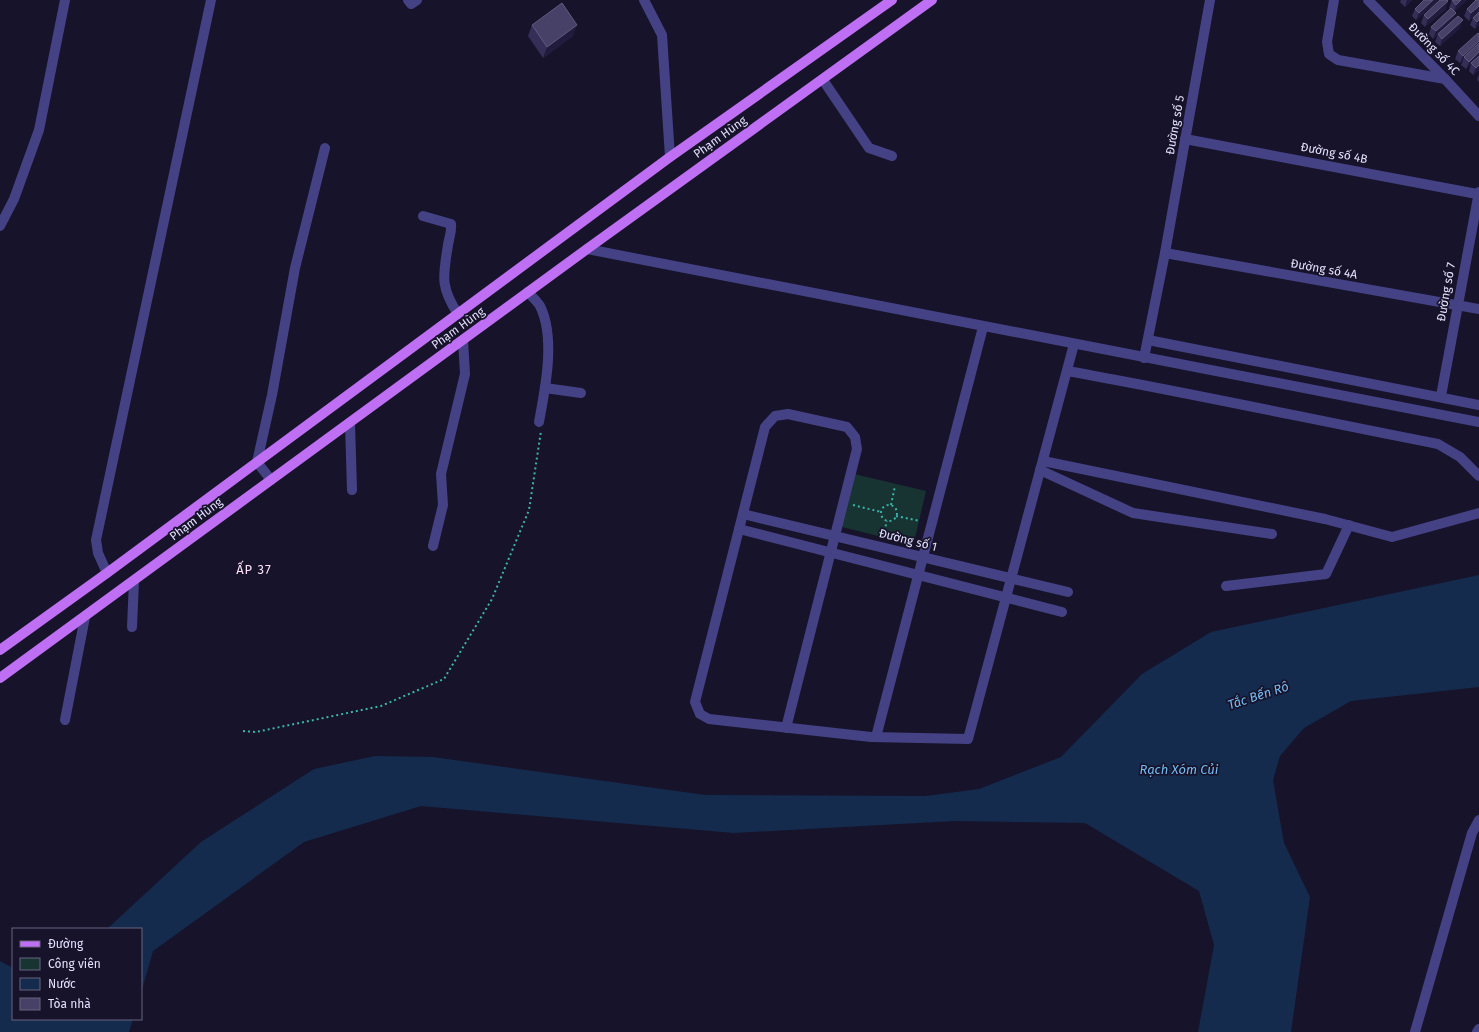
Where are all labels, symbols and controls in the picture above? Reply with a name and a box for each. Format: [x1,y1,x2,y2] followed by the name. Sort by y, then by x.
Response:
[1406,19,1463,78] street label: Đường số 4C
[1162,94,1187,156] street label: Đường số 5
[691,113,750,161] street label: Phạm Hùng
[1299,139,1369,166] street label: Đường số 4B
[1290,255,1359,282] street label: Đường số 4A
[1433,261,1458,323] street label: Đường số 7
[429,304,488,352] street label: Phạm Hùng
[167,494,226,543] street label: Phạm Hùng
[877,525,939,554] street label: Đường số 1
[236,560,272,577] district label: ẤP 37
[1225,678,1291,712] water label: Tắc Bến Rô
[1140,762,1219,777] water label: Rạch Xóm Củi
[12,928,142,1020] legend
[48,937,84,951] text: Đường
[48,957,101,971] text: Công viên
[48,977,76,991] text: Nước
[48,997,91,1011] text: Tòa nhà

